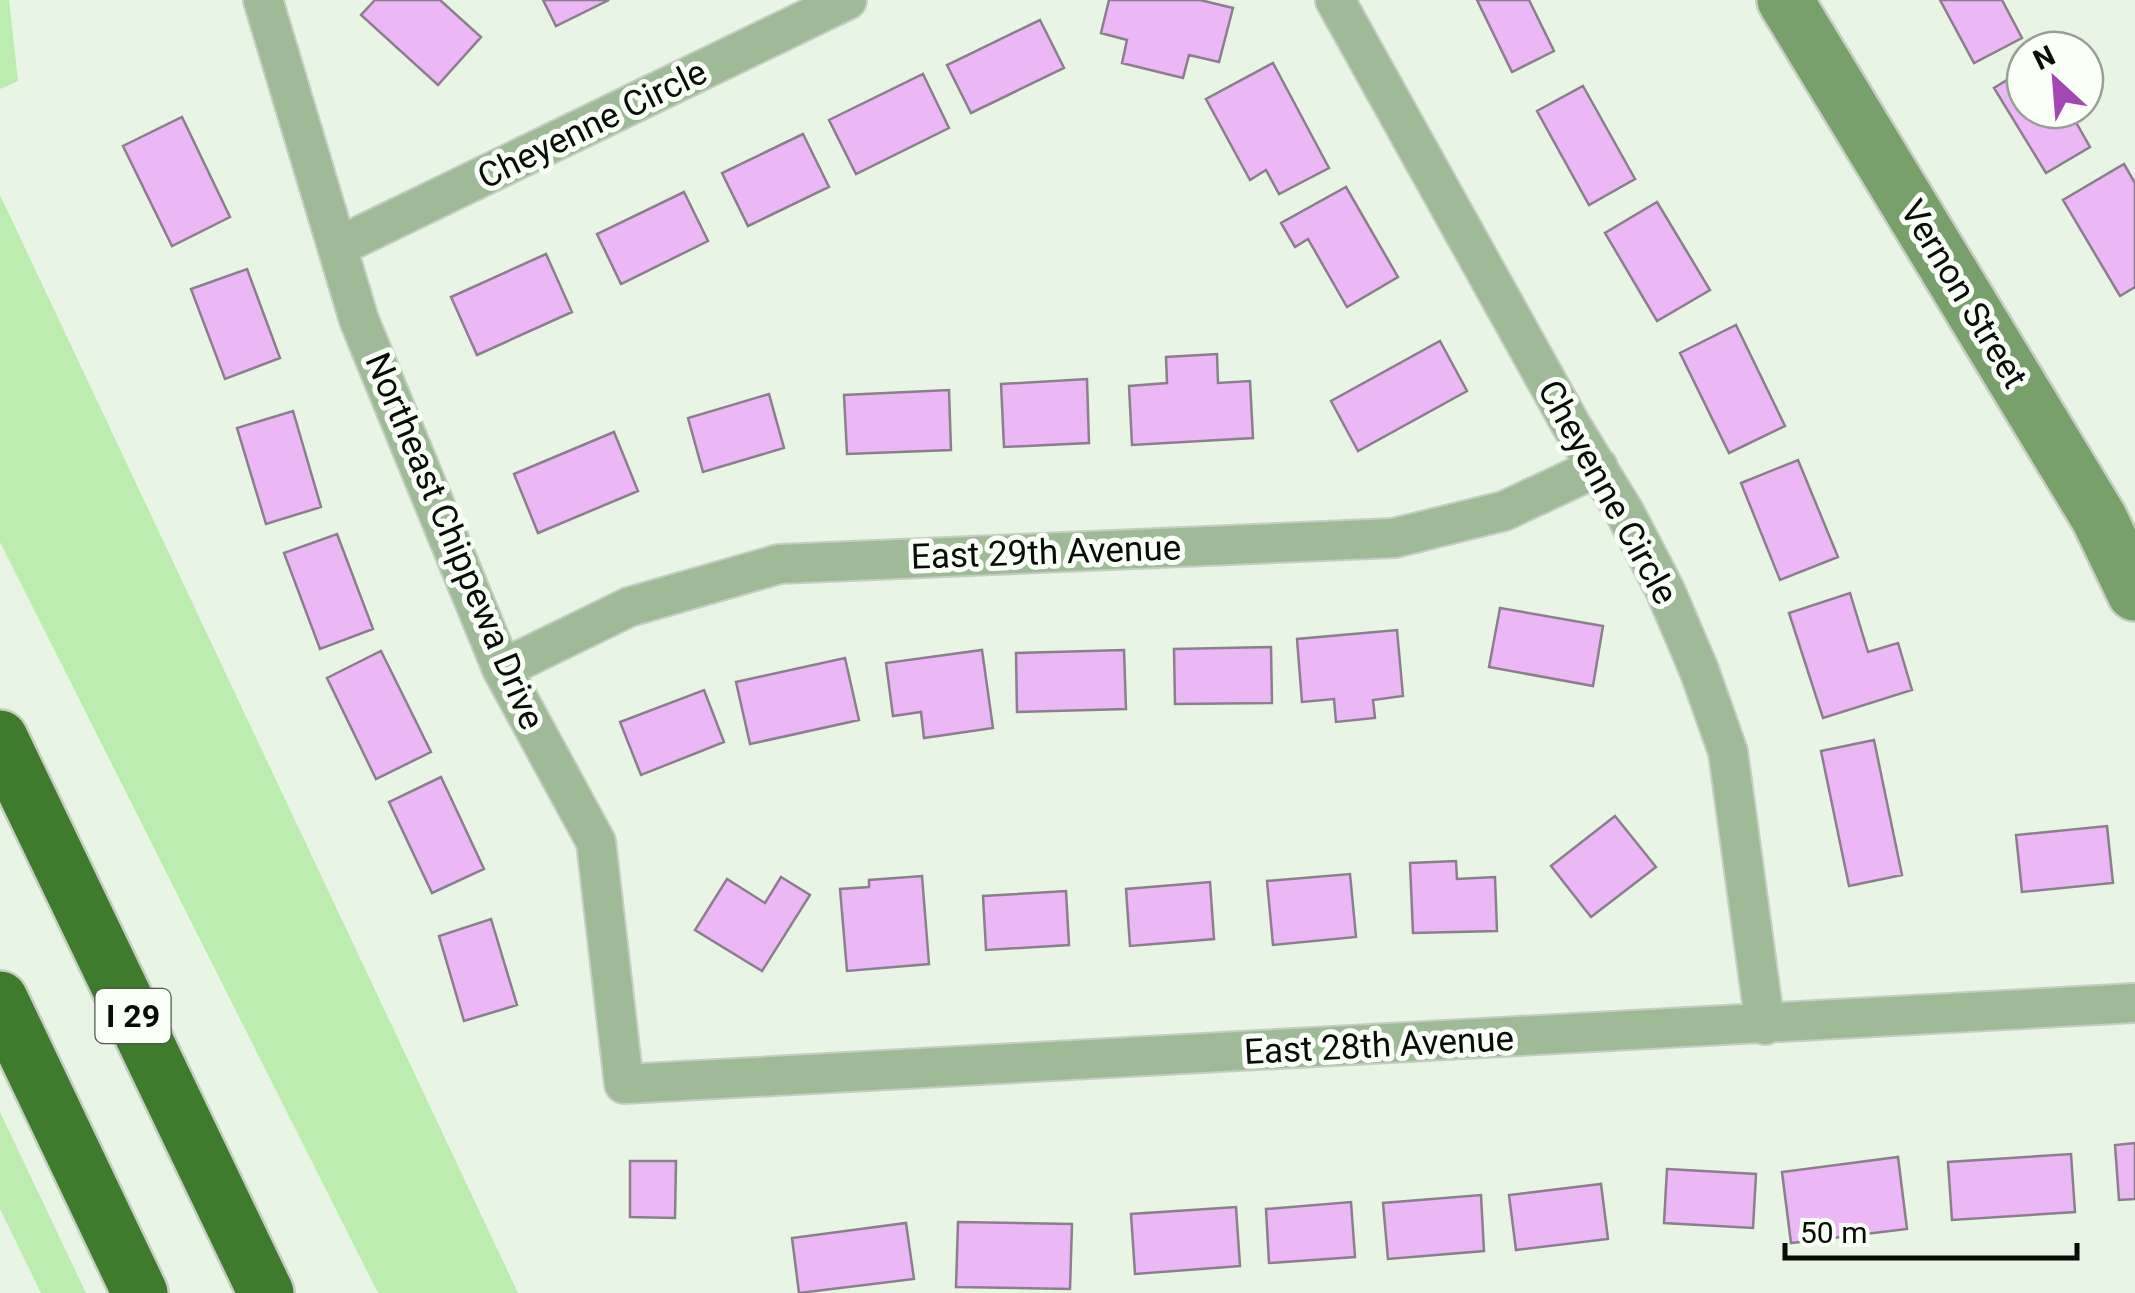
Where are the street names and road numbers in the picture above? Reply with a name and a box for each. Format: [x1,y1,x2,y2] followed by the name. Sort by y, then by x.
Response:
[471,51,713,198] street label: Cheyenne Circle
[1892,193,2036,396] street label: Vernon Street
[356,347,553,736] street label: Northeast Chippewa Drive
[1529,373,1686,611] street label: Cheyenne Circle
[910,527,1182,578] street label: East 29th Avenue
[96,989,170,1043] road number: I 29
[1243,1018,1515,1073] street label: East 28th Avenue

